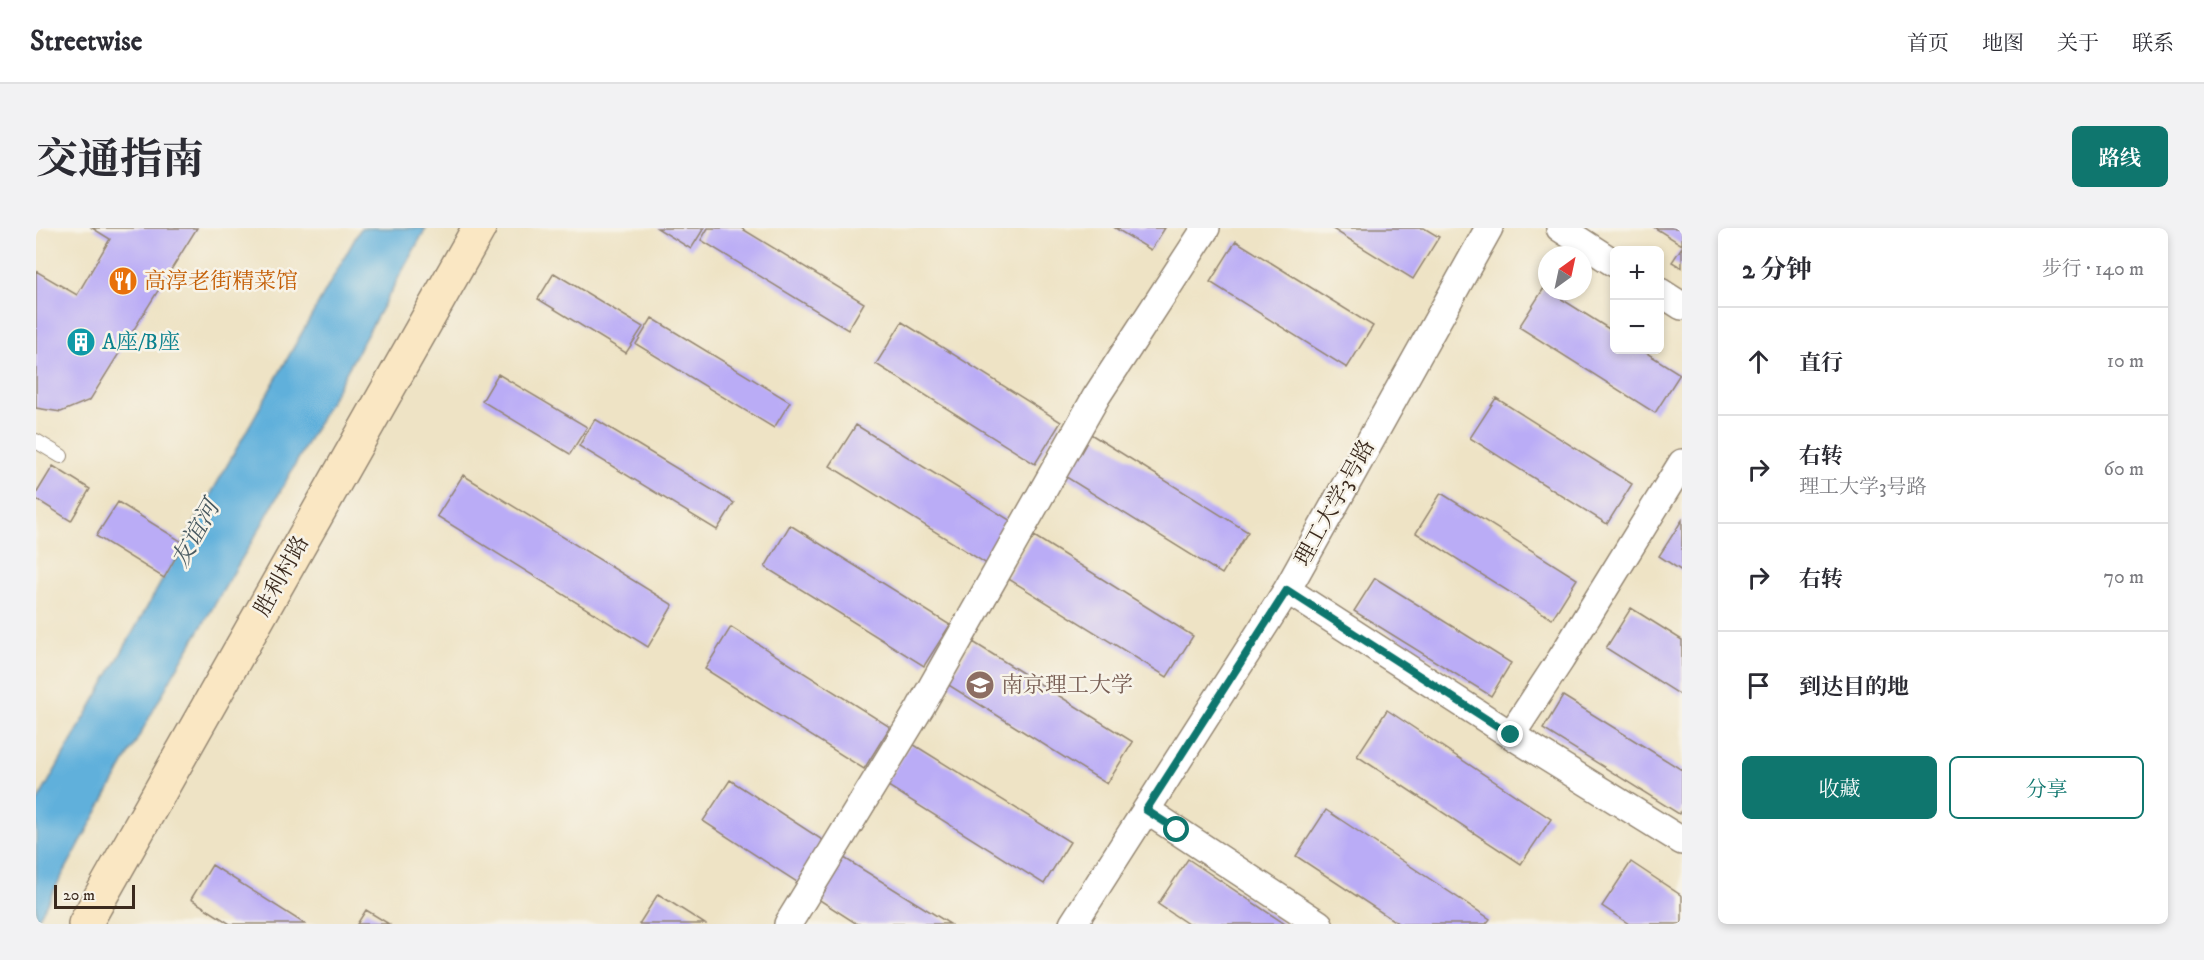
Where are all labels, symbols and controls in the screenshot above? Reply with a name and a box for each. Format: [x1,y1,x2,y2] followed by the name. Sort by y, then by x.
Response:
[30,24,142,59] text: Streetwise
[1907,31,1949,57] text: 首页
[1982,31,2024,57] text: 地图
[2057,31,2099,57] text: 关于
[2132,31,2174,57] text: 联系
[2072,126,2168,187] button: 路线
[36,135,204,187] text: 交通指南
[1538,246,1592,300] north arrow
[1610,246,1664,354] map controls
[1610,246,1664,300] button: +
[1742,254,1812,287] text: 2 分钟
[2042,257,2144,282] text: 步行 · 140 m
[107,265,139,297] restaurant icon: 高淳老街精菜馆
[144,268,298,295] place label: 高淳老街精菜馆
[1610,300,1664,354] button: −
[65,326,97,358] building icon: A座/B座
[102,329,180,356] place label: A座/B座
[1742,345,1775,378] icon: ahead
[2107,349,2144,374] text: 10 m
[1799,350,1843,377] text: 直行
[1289,435,1381,571] street label: 理工大学3号路
[1799,443,1843,470] text: 右转
[1742,453,1775,486] icon: right
[2104,457,2144,482] text: 60 m
[1799,475,1926,500] text: 理工大学3号路
[165,492,229,573] water label: 友谊河
[249,531,315,621] street label: 胜利村路
[1742,561,1775,594] icon: right
[2103,565,2144,590] text: 70 m
[1799,566,1843,593] text: 右转
[964,669,996,701] school or university icon: 南京理工大学
[1742,669,1775,702] icon: arrive
[1001,672,1133,699] place label: 南京理工大学
[1799,674,1909,701] text: 到达目的地
[1497,721,1523,747] route end
[1742,756,1937,819] button: 收藏
[1949,756,2144,819] button: 分享
[1163,816,1189,842] route start
[54,882,135,910] scale bar
[63,885,95,905] text: 20 m

